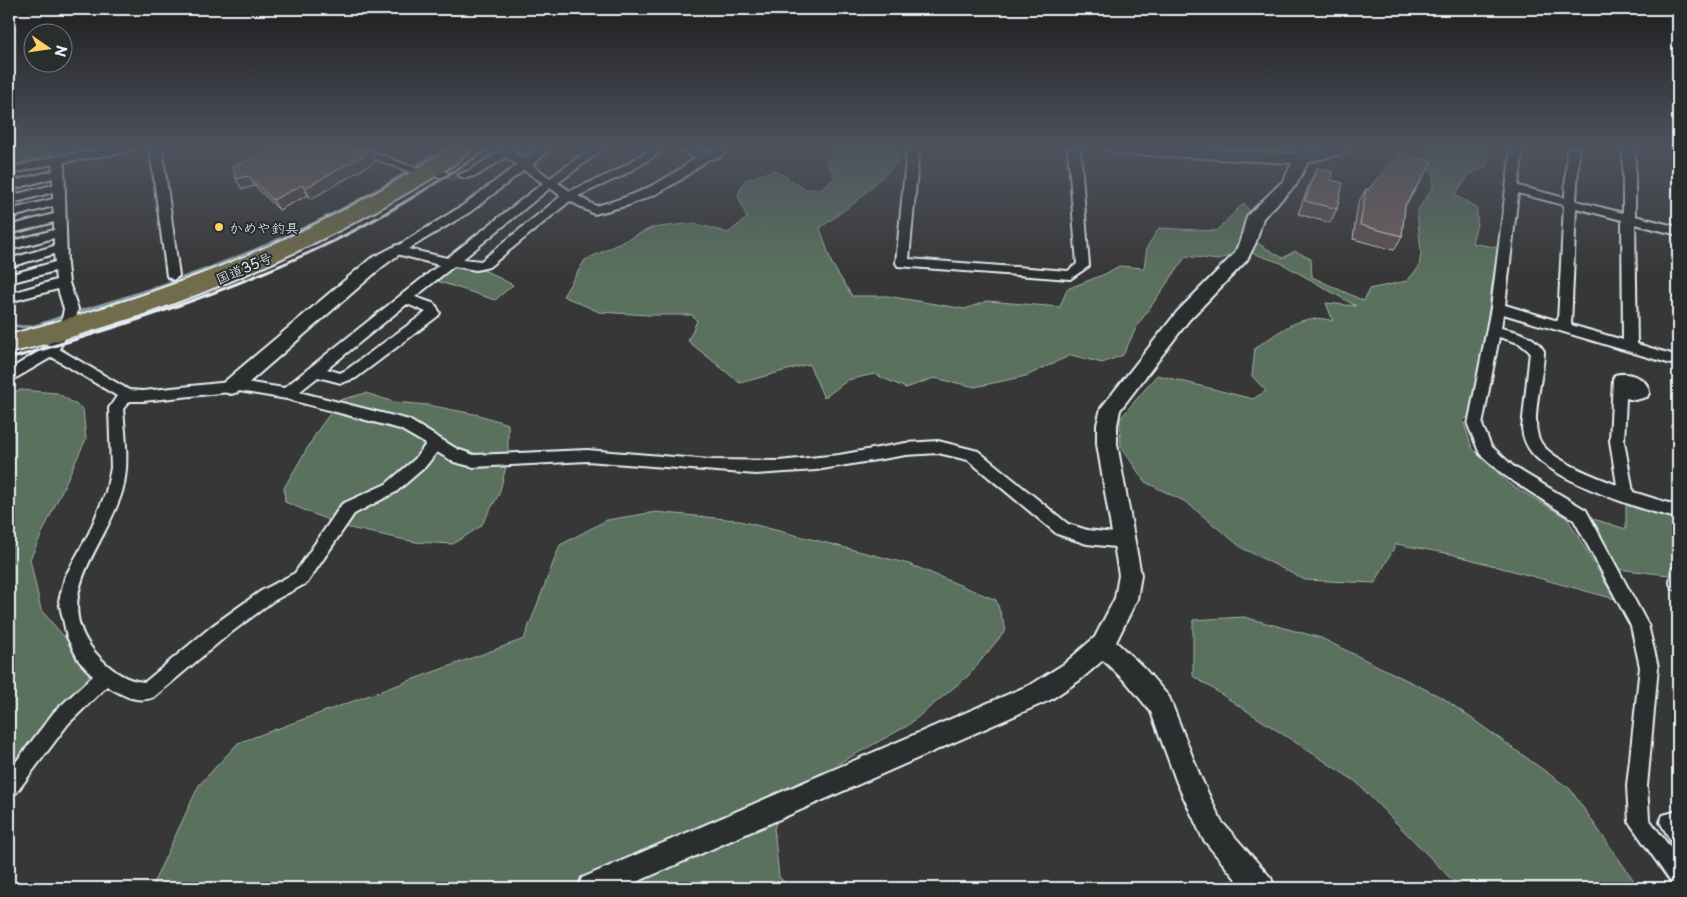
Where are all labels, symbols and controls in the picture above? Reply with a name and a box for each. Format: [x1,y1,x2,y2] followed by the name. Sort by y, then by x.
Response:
[22,22,72,72] north arrow
[50,43,73,59] text: N
[229,217,299,238] place label: かめや釣具
[213,221,225,233] marker: かめや釣具
[212,247,276,289] street label: 国道35号

